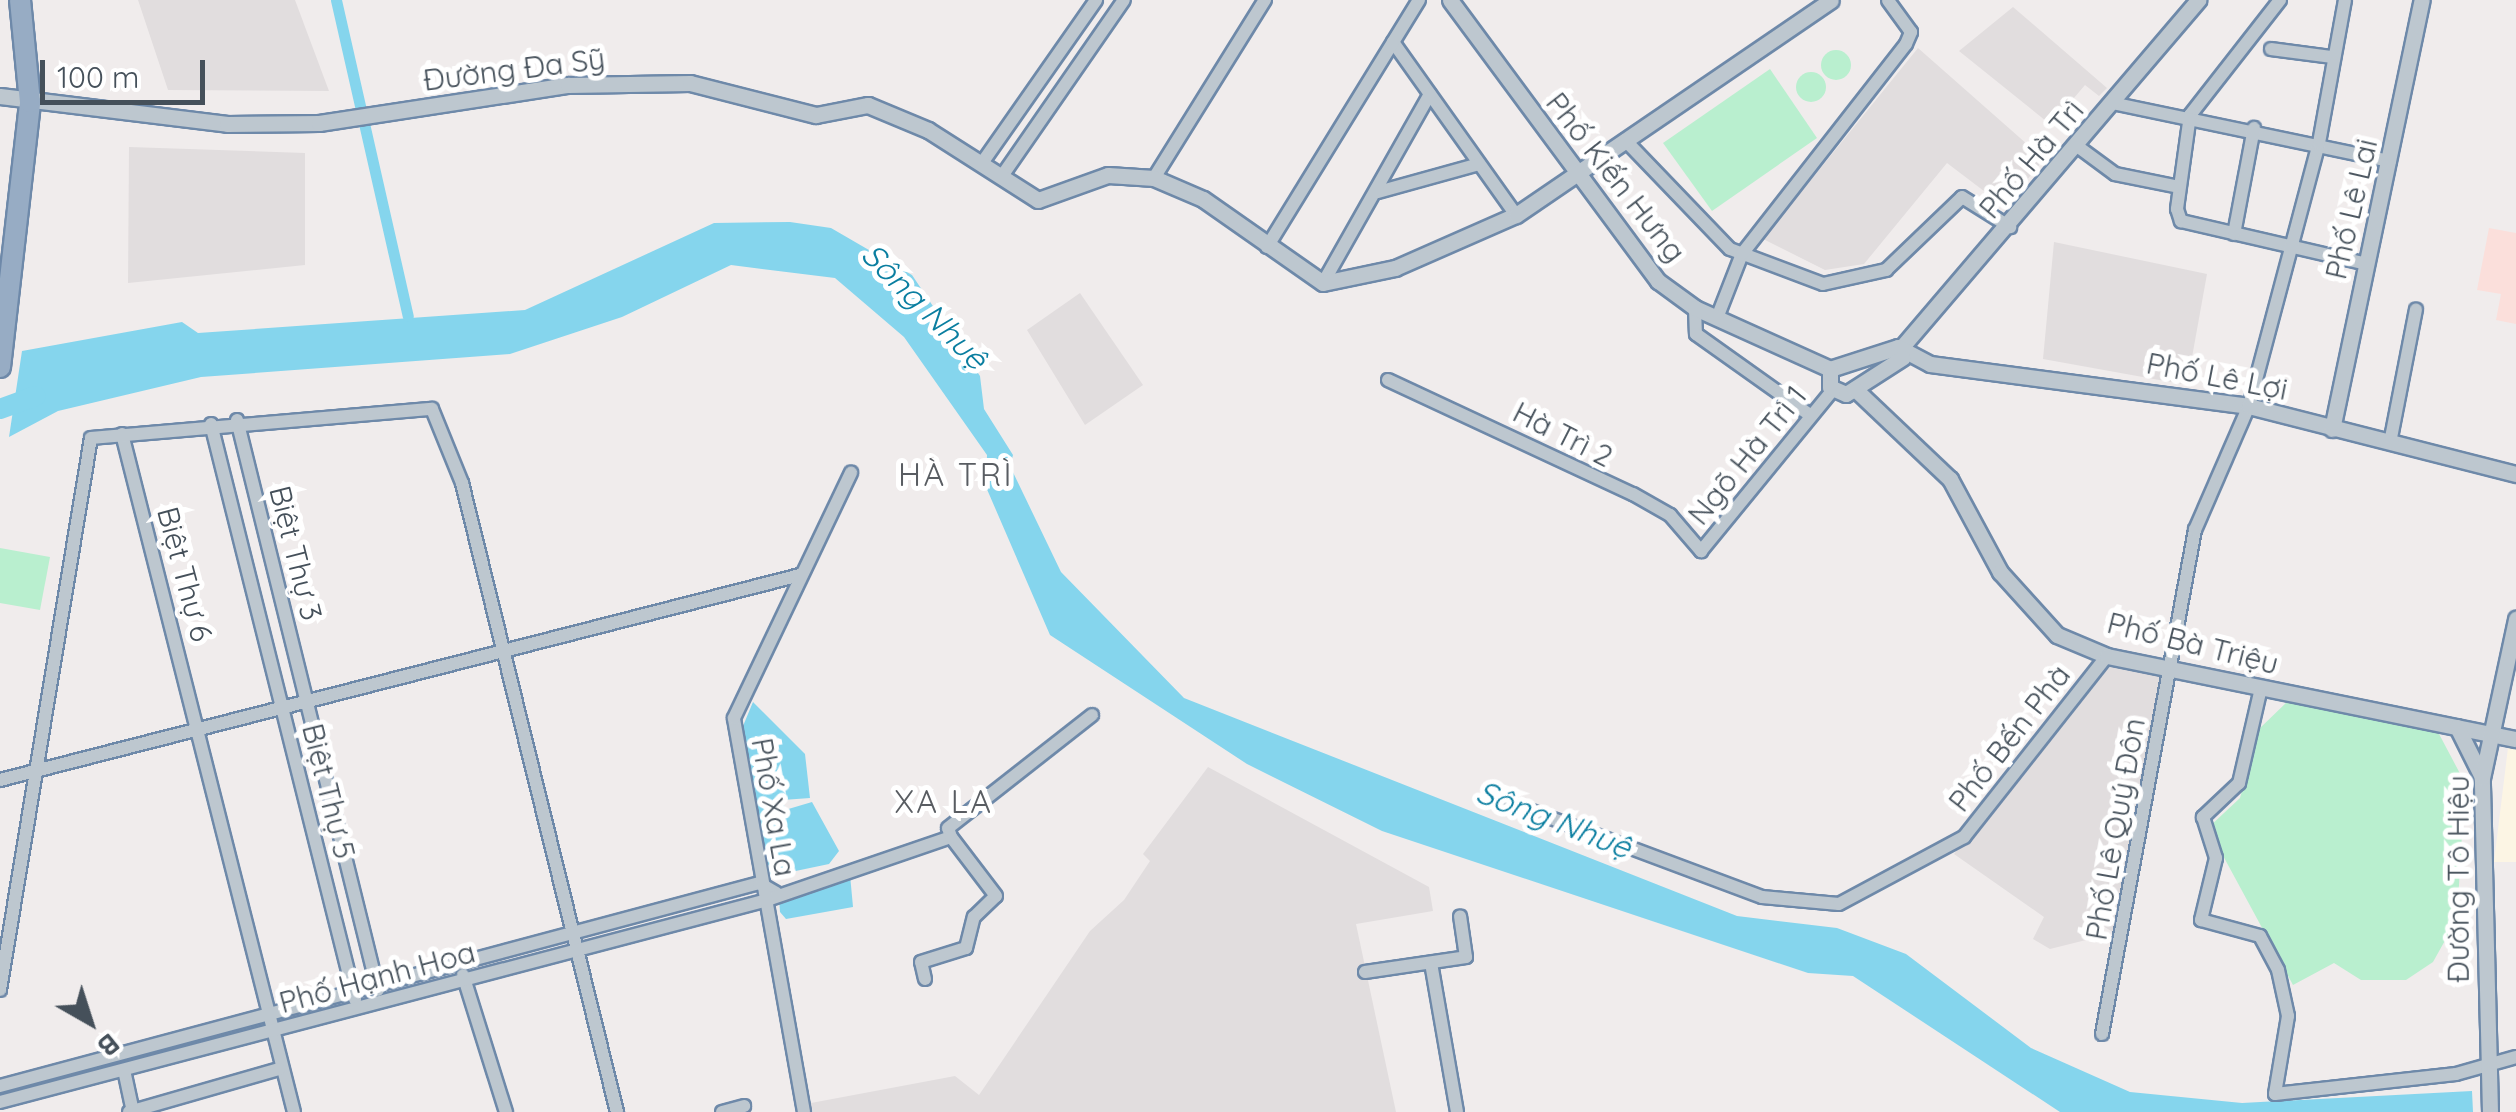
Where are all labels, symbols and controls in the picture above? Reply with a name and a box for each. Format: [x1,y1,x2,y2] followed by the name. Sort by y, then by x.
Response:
[45,40,210,102] scale bar
[421,40,607,98] street label: Đường Đa Sỹ
[57,58,139,96] text: 100 m
[1539,85,1693,269] street label: Phố Kiến Hưng
[1971,92,2091,226] street label: Phố Hà Trì
[2317,135,2385,283] street label: Phố Lê Lai
[854,235,996,377] water label: Sông Nhuệ
[2143,345,2291,407] street label: Phố Lê Lợi
[1680,378,1814,532] street label: Ngõ Hà Trì 1
[1507,394,1619,474] street label: Hà Trì 2
[898,455,1014,493] district label: HÀ TRÌ
[262,482,330,624] street label: Biệt Thự 3
[150,503,220,645] street label: Biệt Thự 6
[2104,604,2282,682] street label: Phố Bà Triệu
[1941,657,2077,819] street label: Phố Bến Phà
[2078,715,2152,943] street label: Phố Lê Quý Đôn
[295,720,363,862] street label: Biệt Thự 5
[744,735,804,879] street label: Phố Xa La
[1471,772,1637,866] water label: Sông Nhuệ
[2440,775,2476,983] street label: Đường Tô Hiệu
[894,782,994,820] district label: XA LA
[275,934,479,1020] street label: Phố Hạnh Hoa
[40,972,140,1072] north arrow
[91,1026,127,1065] text: B

